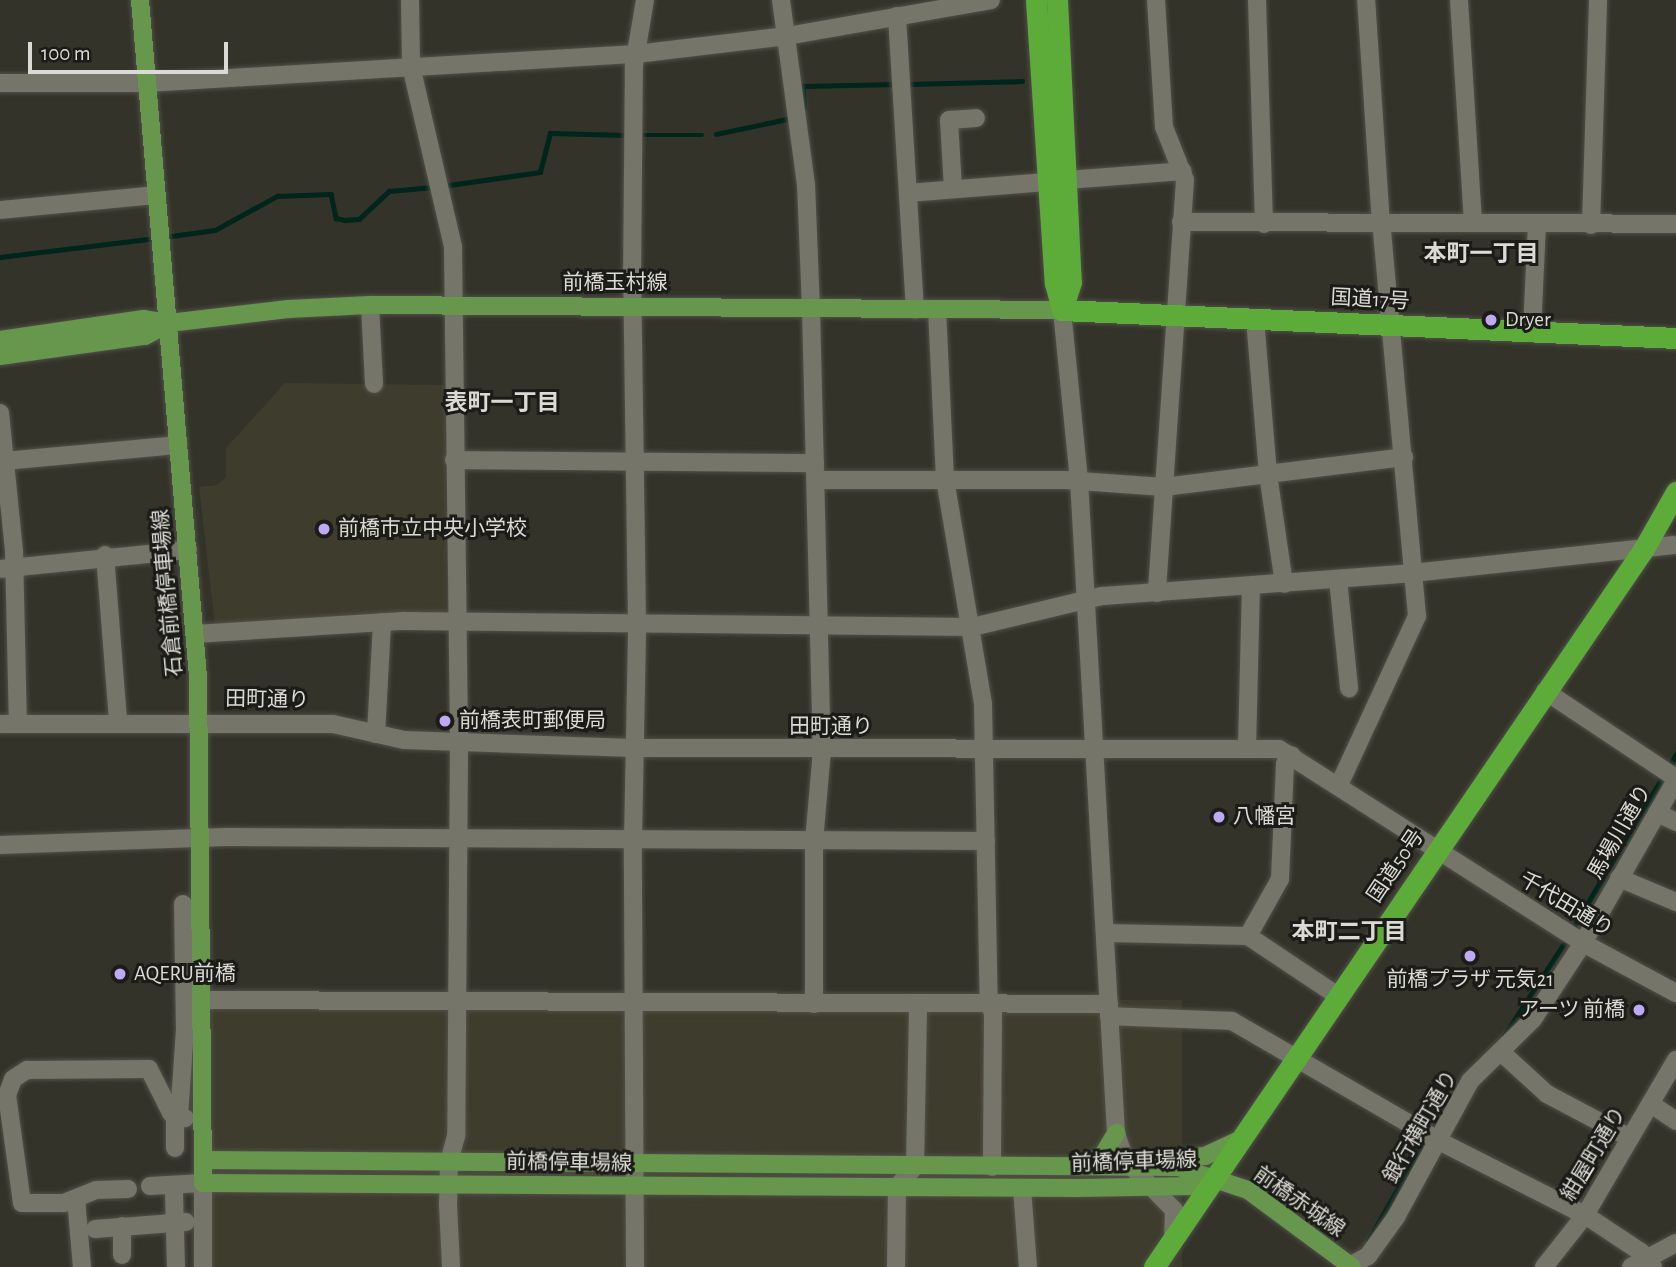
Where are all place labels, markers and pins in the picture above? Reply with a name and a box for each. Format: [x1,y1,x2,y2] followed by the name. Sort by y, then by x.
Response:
[1505,307,1551,333] place label: Dryer
[1483,312,1499,328] marker: Dryer
[338,516,527,542] place label: 前橋市立中央小学校
[316,521,332,537] marker: 前橋市立中央小学校
[459,708,606,734] place label: 前橋表町郵便局
[437,713,453,729] marker: 前橋表町郵便局
[1233,804,1296,830] place label: 八幡宮
[1211,809,1227,825] marker: 八幡宮
[1462,948,1478,964] marker: 前橋プラザ 元気21
[134,961,236,987] place label: AQERU前橋
[112,966,128,982] marker: AQERU前橋
[1386,967,1554,993] place label: 前橋プラザ 元気21
[1518,997,1625,1023] place label: アーツ 前橋
[1631,1002,1647,1018] marker: アーツ 前橋

